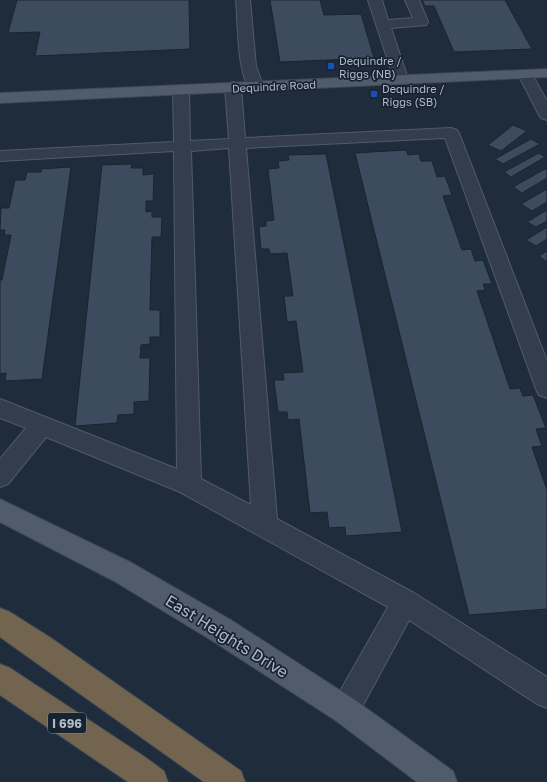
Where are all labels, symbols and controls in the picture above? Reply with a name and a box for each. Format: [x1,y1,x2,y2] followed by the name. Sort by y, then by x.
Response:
[339,54,402,80] place label: Dequindre / Riggs (NB)
[326,61,336,71] marker: Dequindre / Riggs (NB)
[232,77,316,95] street label: Dequindre Road
[382,82,445,108] place label: Dequindre / Riggs (SB)
[369,89,379,99] marker: Dequindre / Riggs (SB)
[162,590,292,682] street label: East Heights Drive
[48,713,86,733] road number: I 696

